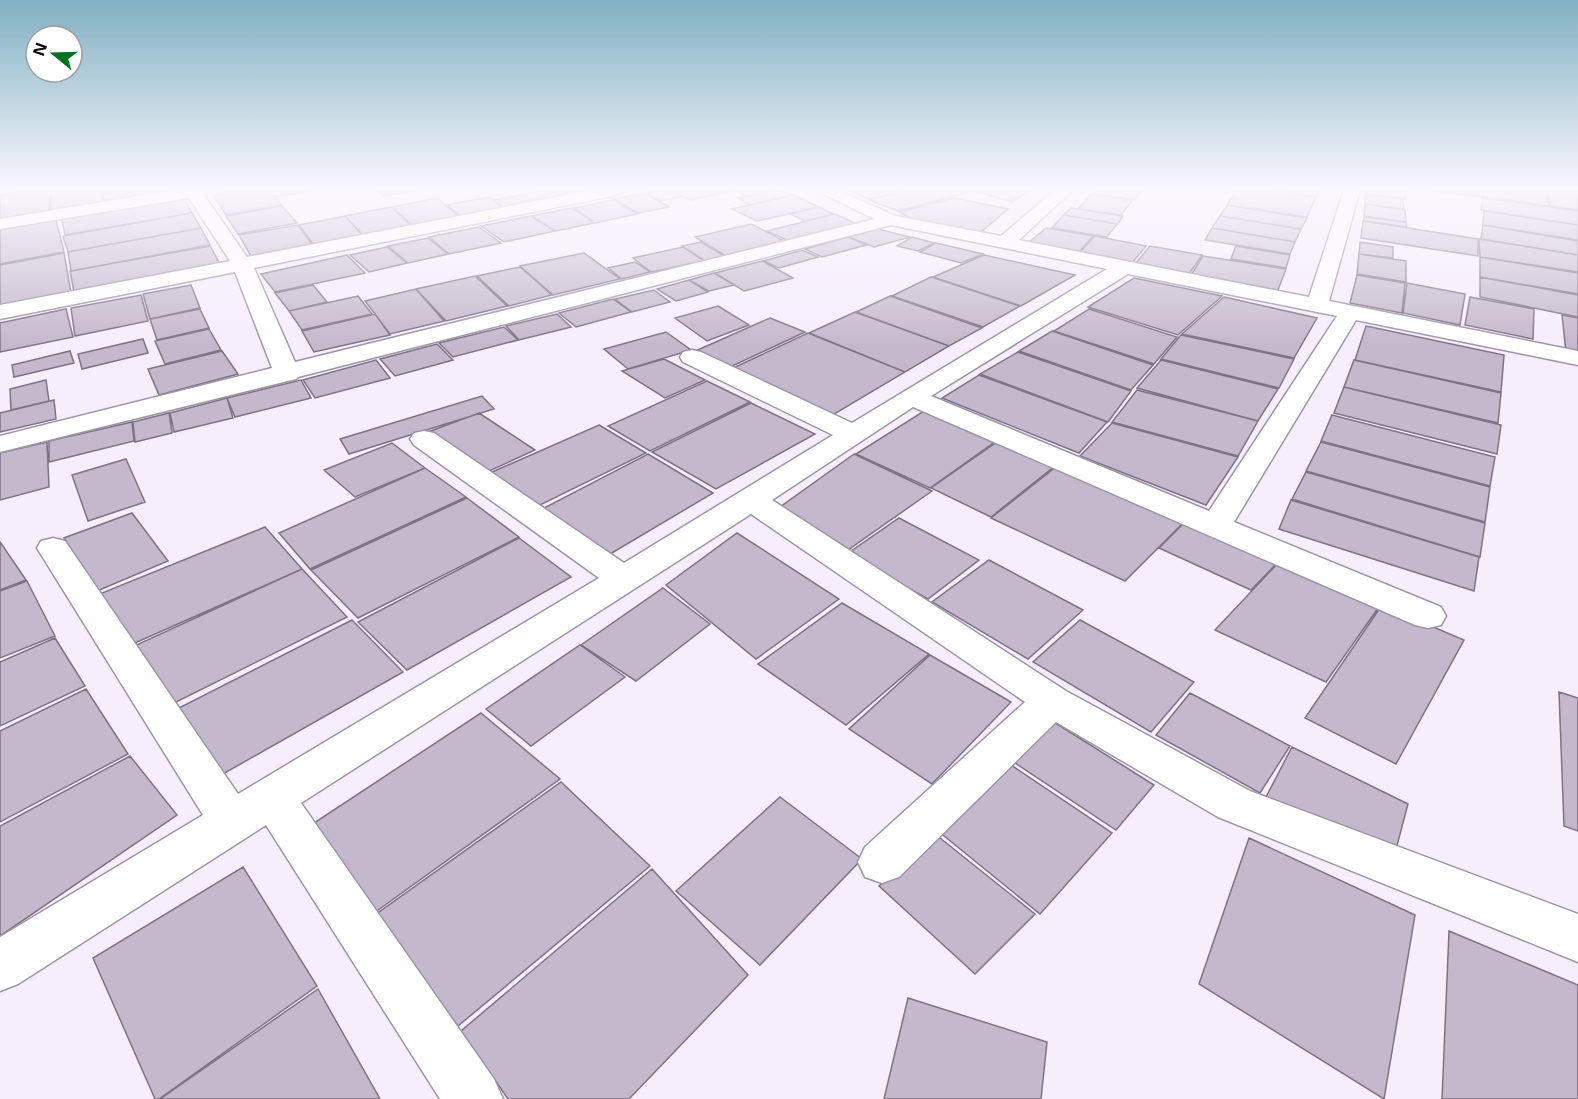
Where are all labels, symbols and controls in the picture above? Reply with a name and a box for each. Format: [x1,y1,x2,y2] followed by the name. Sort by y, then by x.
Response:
[24,24,84,84] north arrow
[27,39,52,59] text: N

